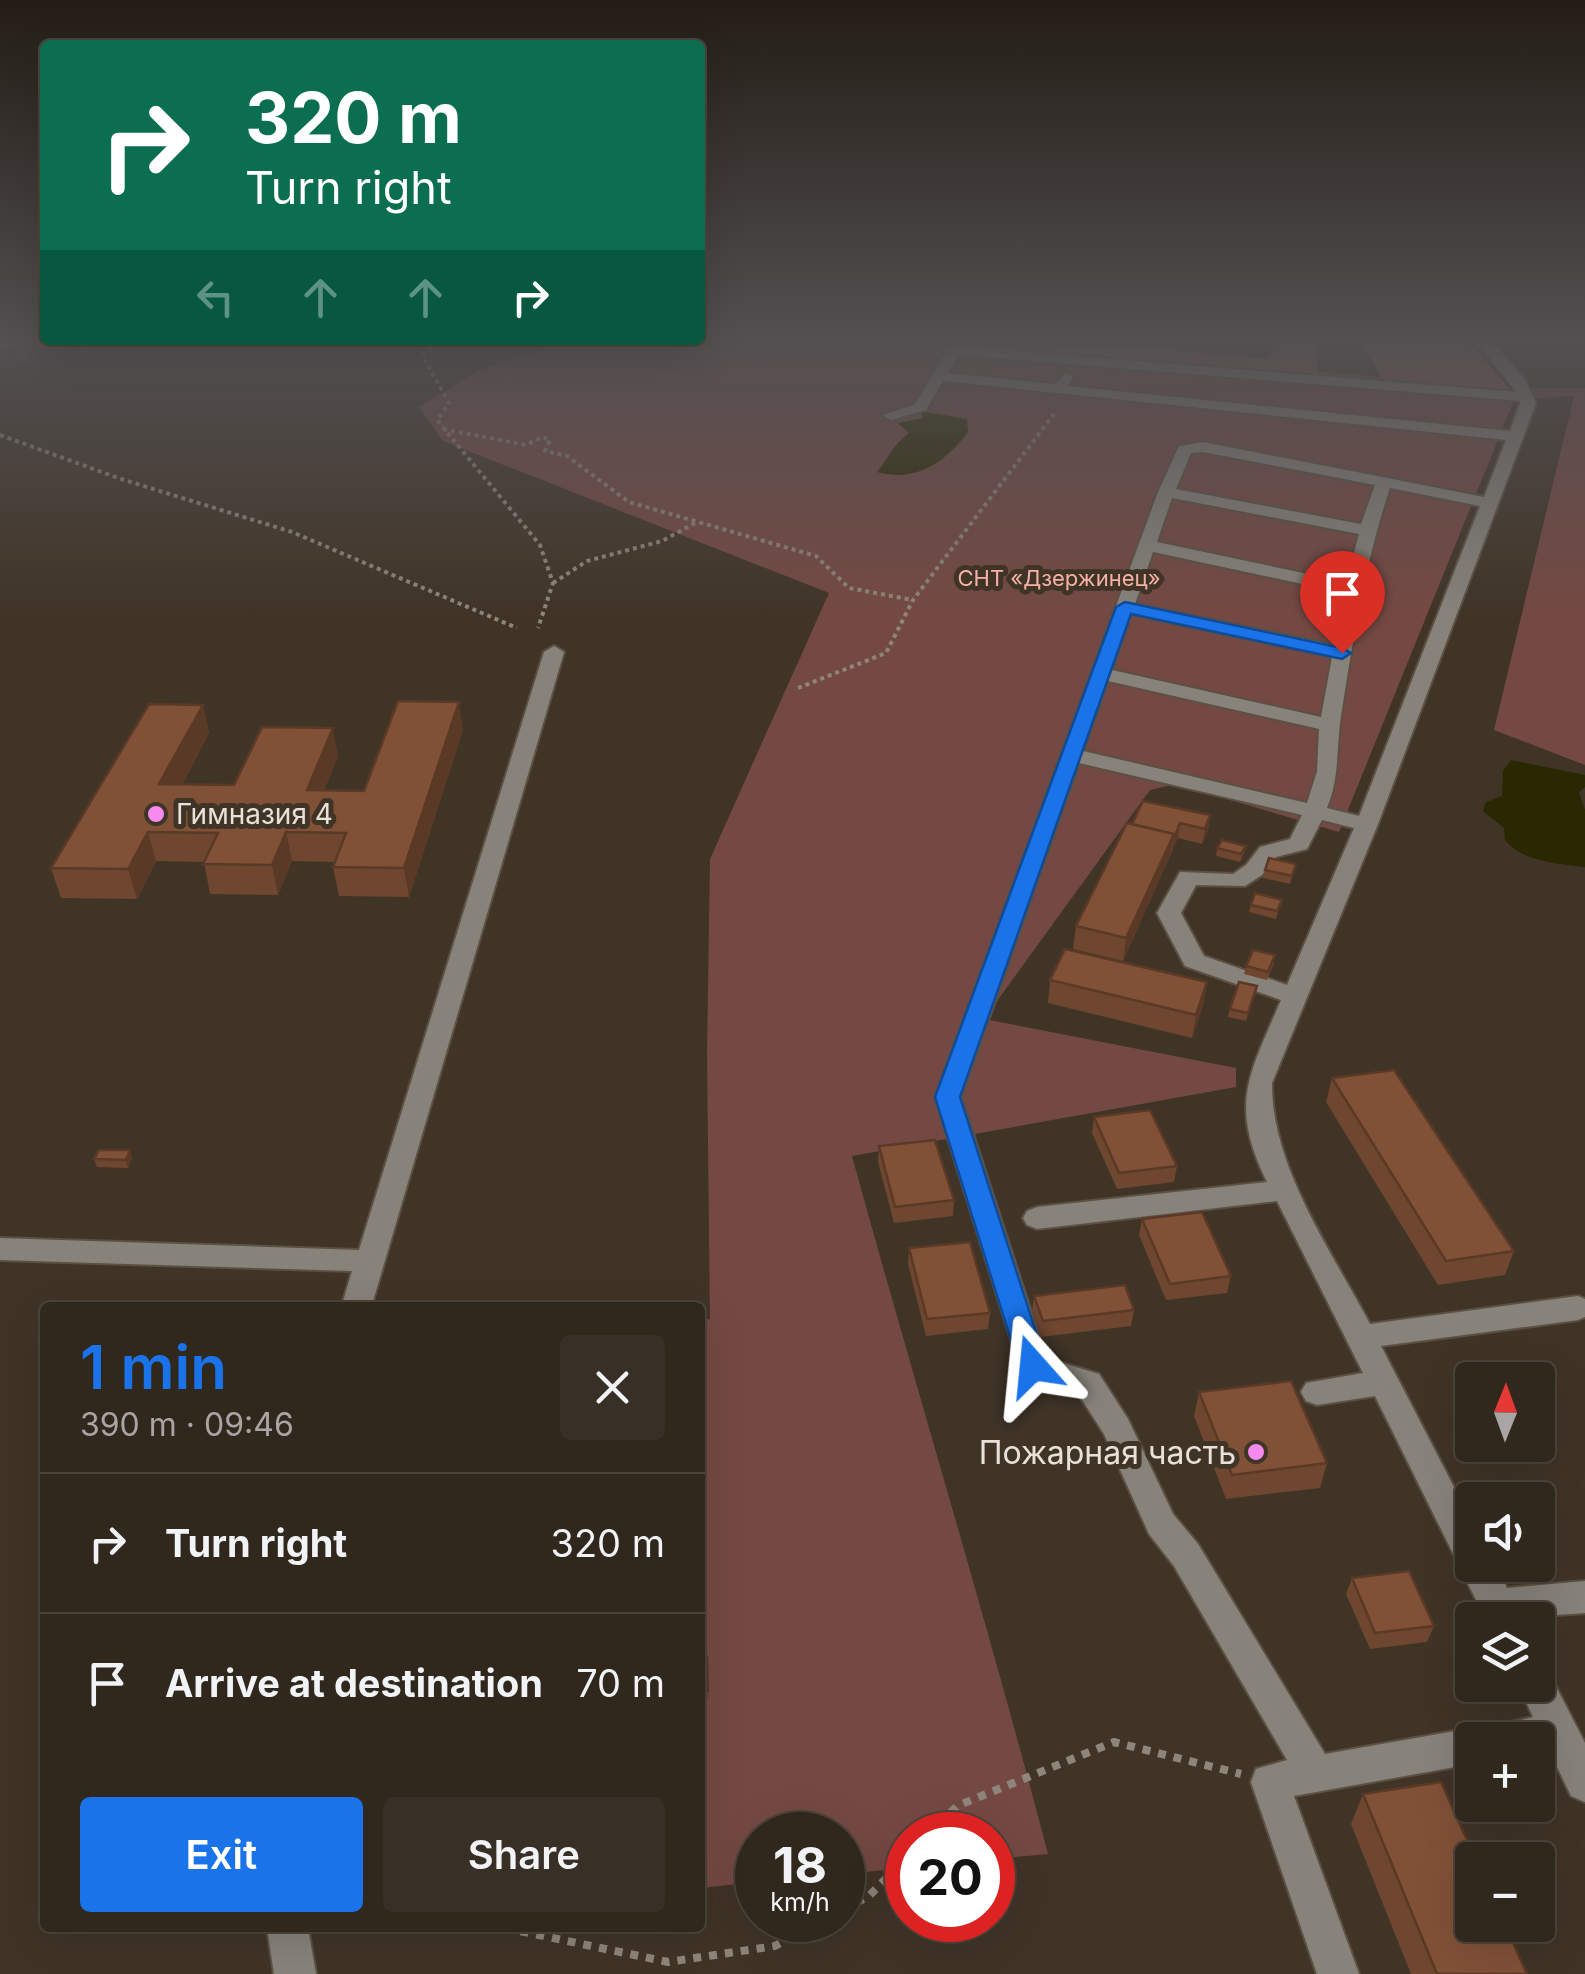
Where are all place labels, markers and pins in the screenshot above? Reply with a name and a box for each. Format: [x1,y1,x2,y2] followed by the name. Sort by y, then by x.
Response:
[1300,551,1385,654] pin
[176,797,333,831] place label: Гимназия 4
[145,803,167,825] marker: Гимназия 4
[979,1433,1236,1472] place label: Пожарная часть
[1245,1441,1267,1463] marker: Пожарная часть

